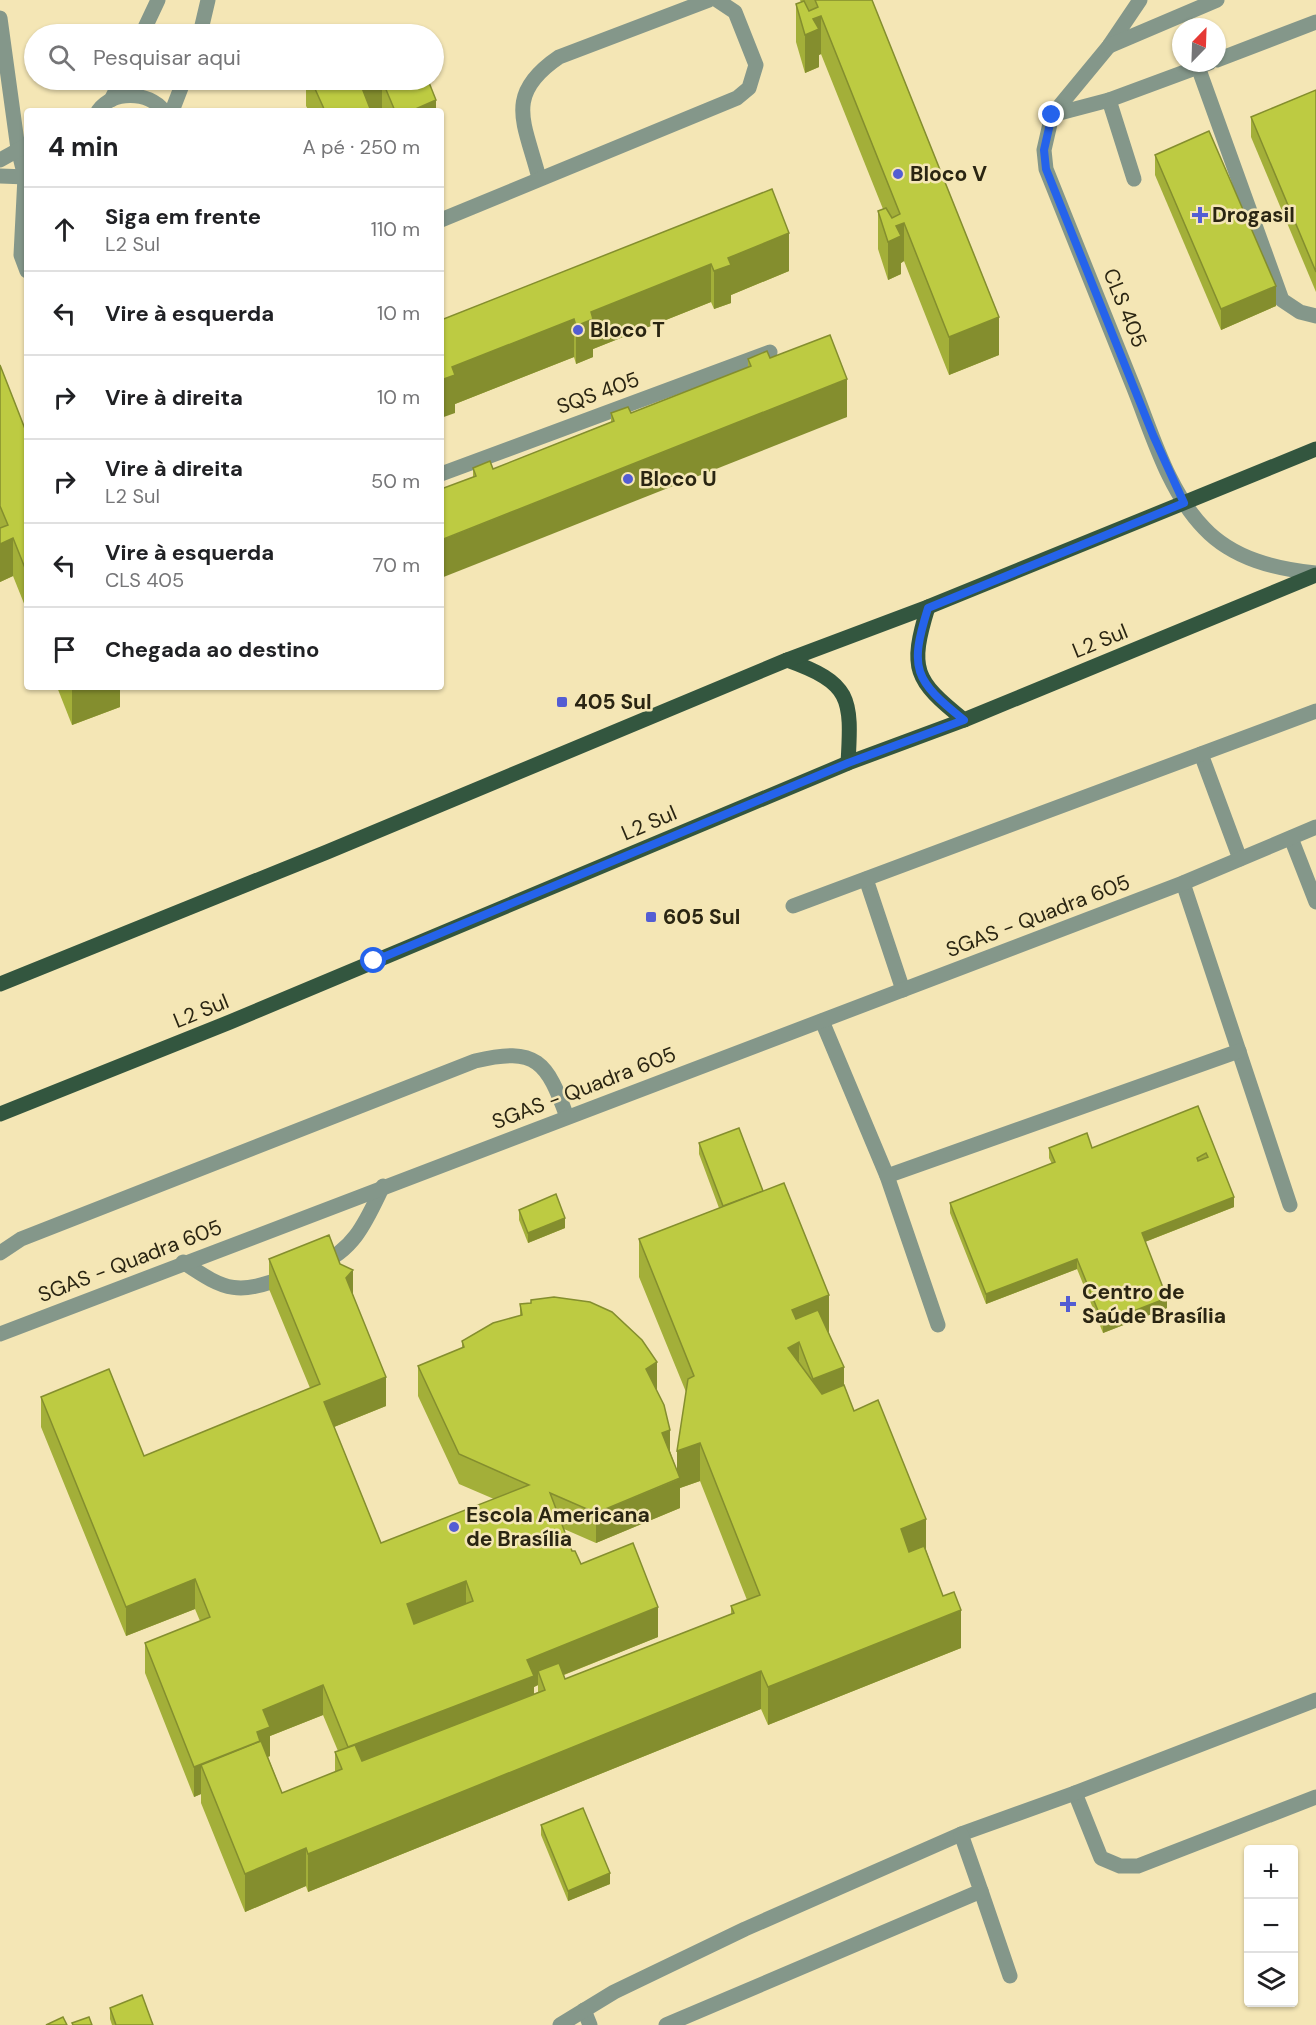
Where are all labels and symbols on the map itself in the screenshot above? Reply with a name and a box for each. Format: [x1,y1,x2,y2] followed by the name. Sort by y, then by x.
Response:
[1172,18,1226,72] north arrow
[1038,101,1064,127] route end
[910,160,987,188] place label: Bloco V
[891,167,905,181] marker: Bloco V
[1212,201,1295,229] place label: Drogasil
[1193,208,1207,222] marker: Drogasil
[1096,264,1154,352] street label: CLS 405
[590,316,665,344] place label: Bloco T
[571,323,585,337] marker: Bloco T
[553,365,643,421] street label: SQS 405
[640,465,717,493] place label: Bloco U
[621,472,635,486] marker: Bloco U
[1068,617,1132,665] street label: L2 Sul
[574,688,652,716] place label: 405 Sul
[555,695,569,709] marker: 405 Sul
[617,799,681,847] street label: L2 Sul
[942,868,1134,964] street label: SGAS - Quadra 605
[663,903,740,931] place label: 605 Sul
[644,910,658,924] marker: 605 Sul
[360,947,386,973] route start
[169,987,233,1035] street label: L2 Sul
[488,1040,680,1136] street label: SGAS - Quadra 605
[34,1213,226,1309] street label: SGAS - Quadra 605
[1082,1278,1226,1330] place label: Centro de Saúde Brasília
[1059,1295,1077,1313] marker: Centro de Saúde Brasília
[466,1501,650,1553] place label: Escola Americana de Brasília
[447,1520,461,1534] marker: Escola Americana de Brasília

